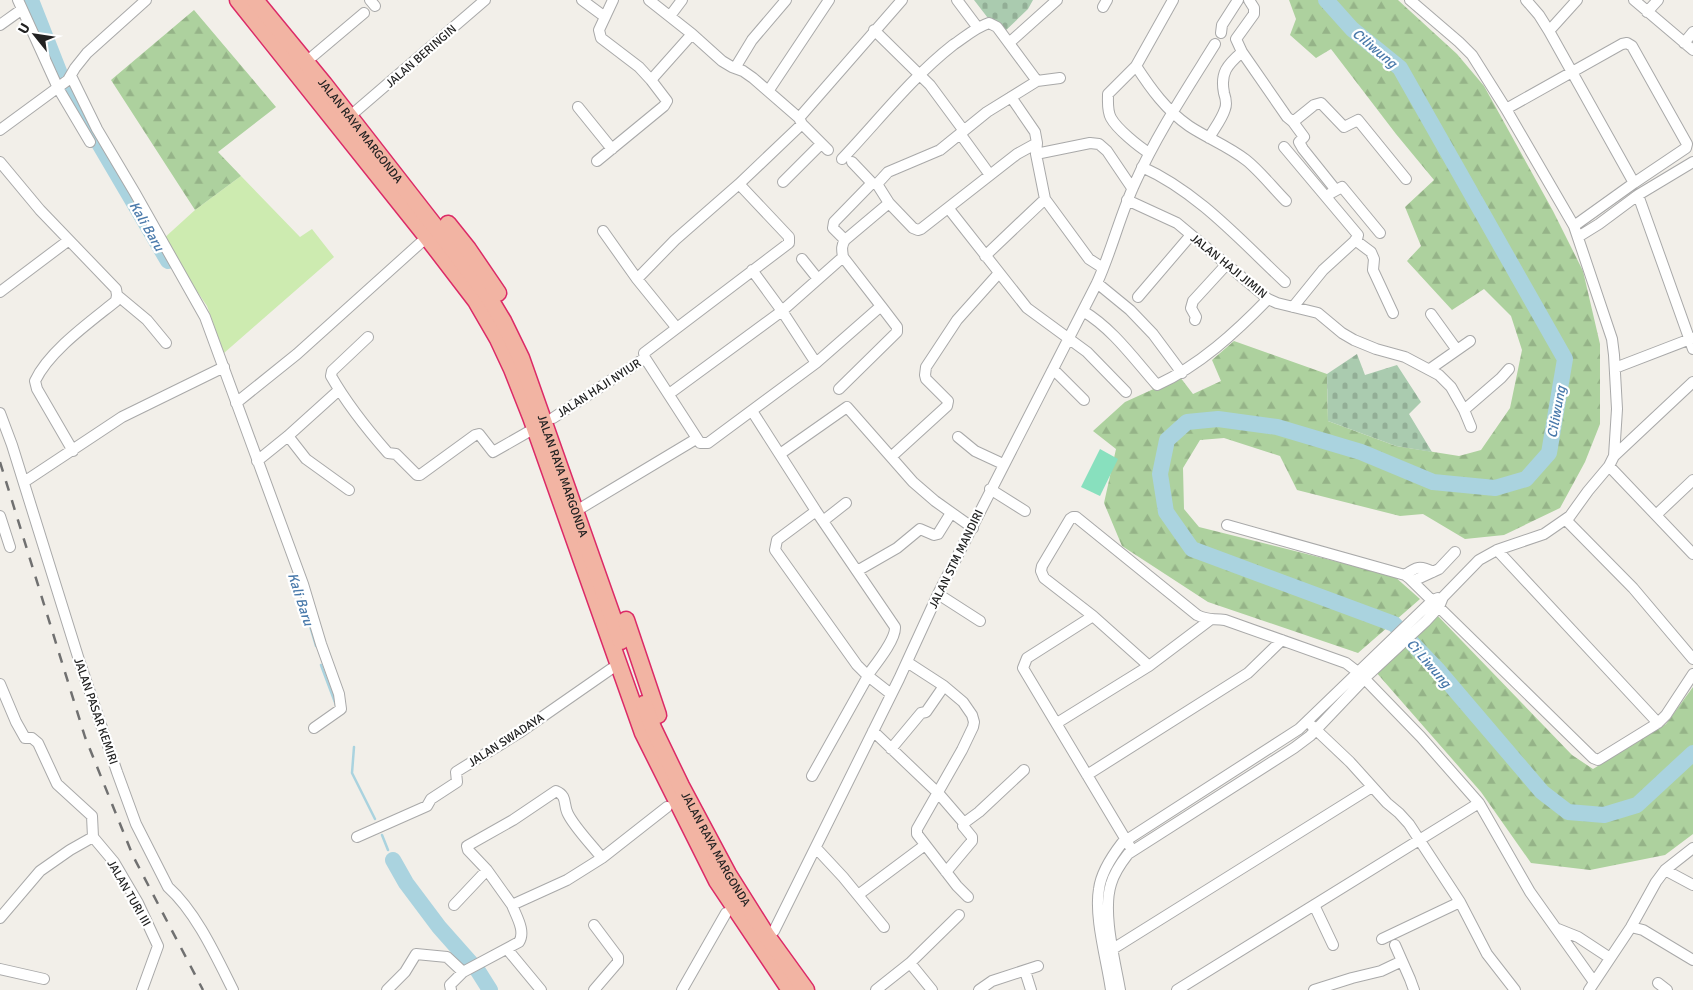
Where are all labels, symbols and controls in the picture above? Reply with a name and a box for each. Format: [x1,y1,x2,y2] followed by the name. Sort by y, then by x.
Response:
[10,10,60,60] north arrow
[14,20,34,37] text: U
[383,21,460,91] street label: JALAN BERINGIN
[1349,25,1402,73] water label: Ciliwung
[315,76,406,187] street label: JALAN RAYA MARGONDA
[126,198,168,255] water label: Kali Baru
[1187,231,1270,302] street label: JALAN HAJI JIMIN
[555,356,644,421] street label: JALAN HAJI NYIUR
[1544,383,1570,440] water label: Ciliwung
[534,413,591,540] street label: JALAN RAYA MARGONDA
[926,507,987,611] street label: JALAN STM MANDIRI
[284,570,317,629] water label: Kali Baru
[1403,636,1455,692] water label: Ci Liwung
[70,656,121,767] street label: JALAN PASAR KEMIRI
[466,710,548,771] street label: JALAN SWADAYA
[677,789,754,910] street label: JALAN RAYA MARGONDA
[103,857,154,929] street label: JALAN TURI III

